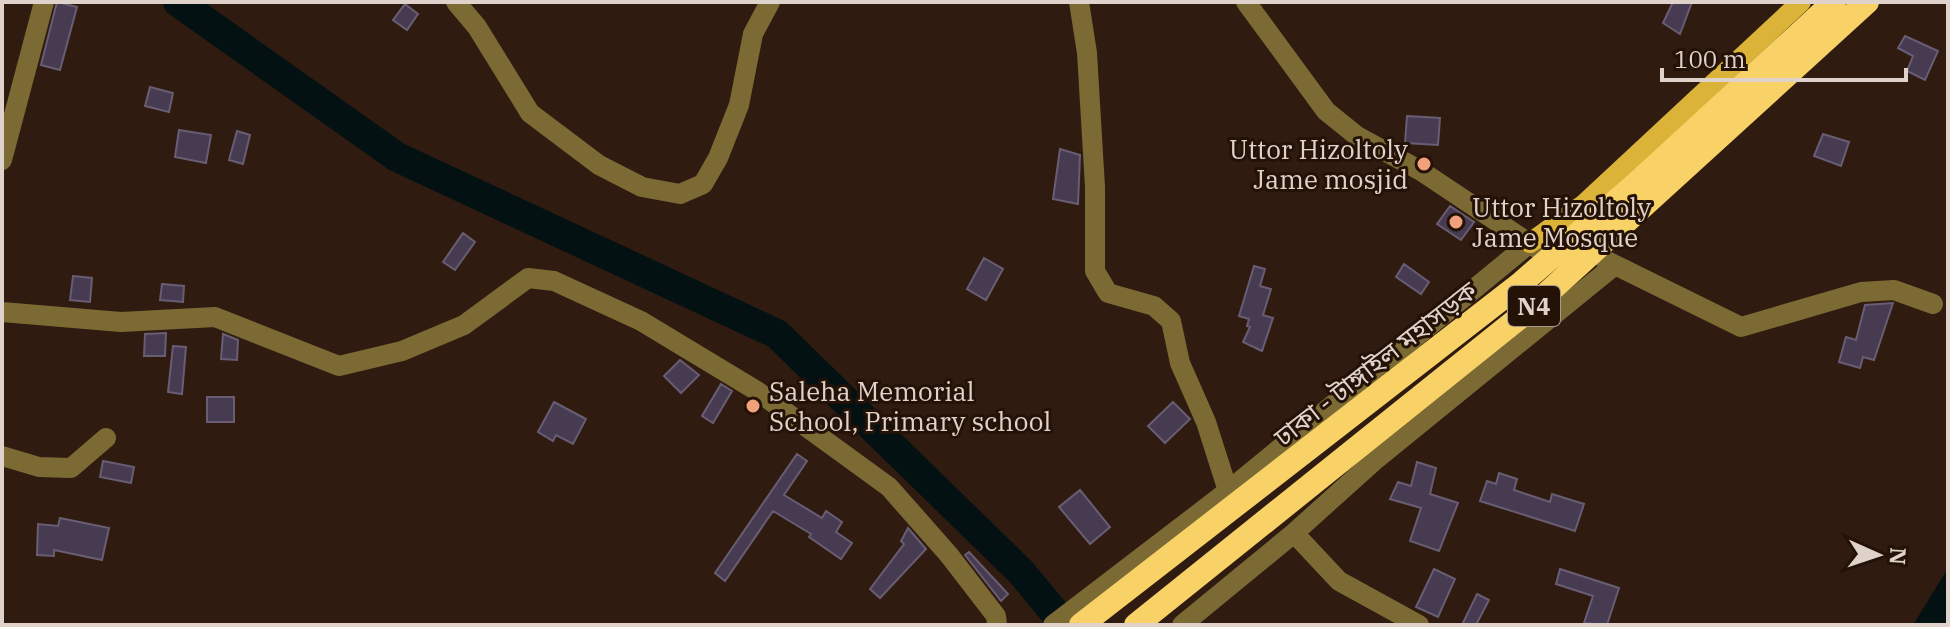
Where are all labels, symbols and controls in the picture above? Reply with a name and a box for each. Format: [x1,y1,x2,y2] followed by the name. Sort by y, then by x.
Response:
[1662,32,1906,82] scale bar
[1674,43,1746,75] text: 100 m
[1229,132,1408,196] place label: Uttor Hizoltoly Jame mosjid
[1415,155,1433,173] marker: Uttor Hizoltoly Jame mosjid
[1472,190,1651,254] place label: Uttor Hizoltoly Jame Mosque
[1447,213,1465,231] marker: Uttor Hizoltoly Jame Mosque
[1266,272,1484,454] street label: ঢাকা - টাঙ্গাইল মহাসড়ক
[1508,286,1560,326] road number: N4
[769,374,1051,438] place label: Saleha Memorial School, Primary school
[744,397,762,415] marker: Saleha Memorial School, Primary school
[1838,515,1918,595] north arrow
[1884,547,1913,566] text: N

